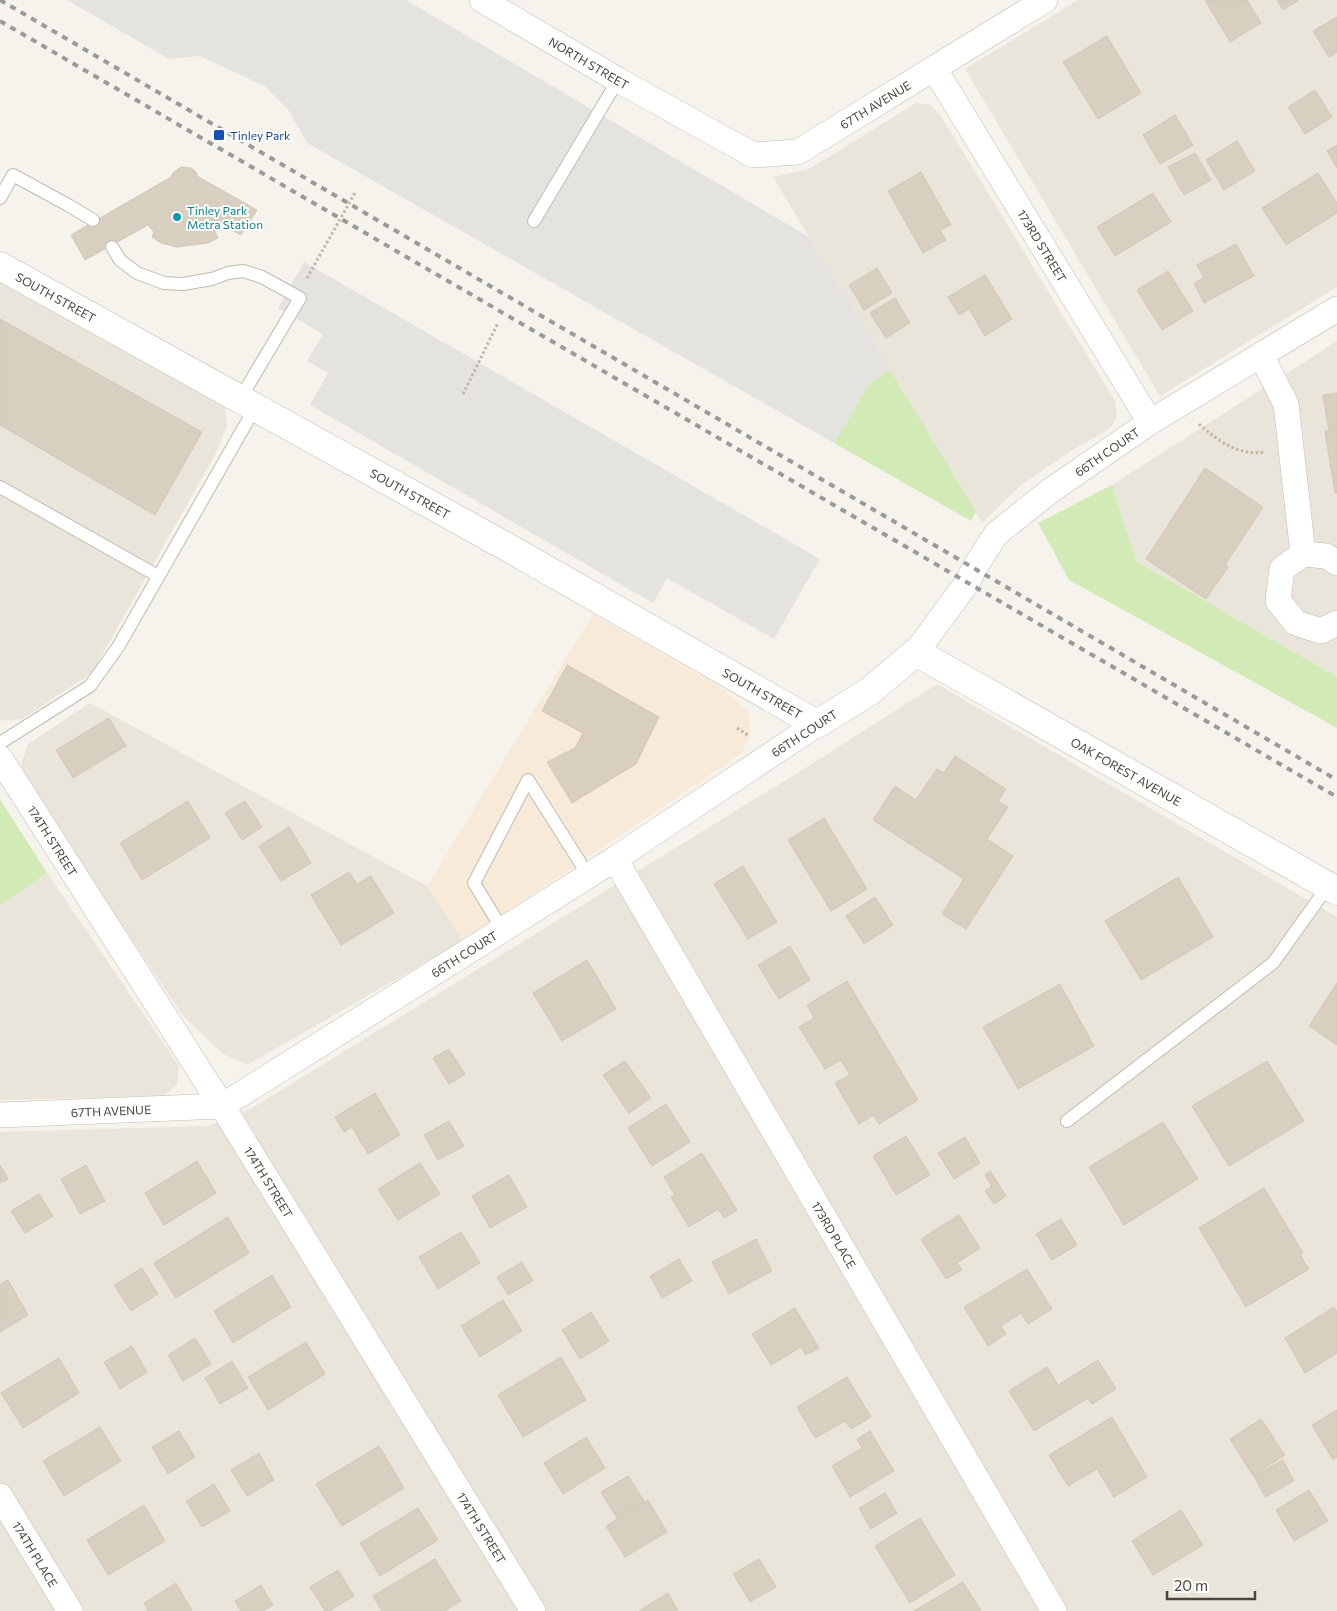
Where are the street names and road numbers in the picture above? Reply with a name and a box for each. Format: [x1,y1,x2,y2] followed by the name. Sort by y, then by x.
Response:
[546,34,632,92] street label: NORTH STREET
[837,77,913,131] street label: 67TH AVENUE
[1015,207,1070,285] street label: 173RD STREET
[14,269,99,325] street label: SOUTH STREET
[1072,424,1142,479] street label: 66TH COURT
[368,466,453,521] street label: SOUTH STREET
[720,665,805,721] street label: SOUTH STREET
[769,706,840,759] street label: 66TH COURT
[1068,734,1184,808] street label: OAK FOREST AVENUE
[25,803,81,879] street label: 174TH STREET
[428,928,500,980] street label: 66TH COURT
[70,1102,151,1119] street label: 67TH AVENUE
[242,1144,296,1220] street label: 174TH STREET
[809,1199,859,1271] street label: 173RD PLACE
[454,1489,509,1566] street label: 174TH STREET
[10,1519,61,1589] street label: 174TH PLACE

